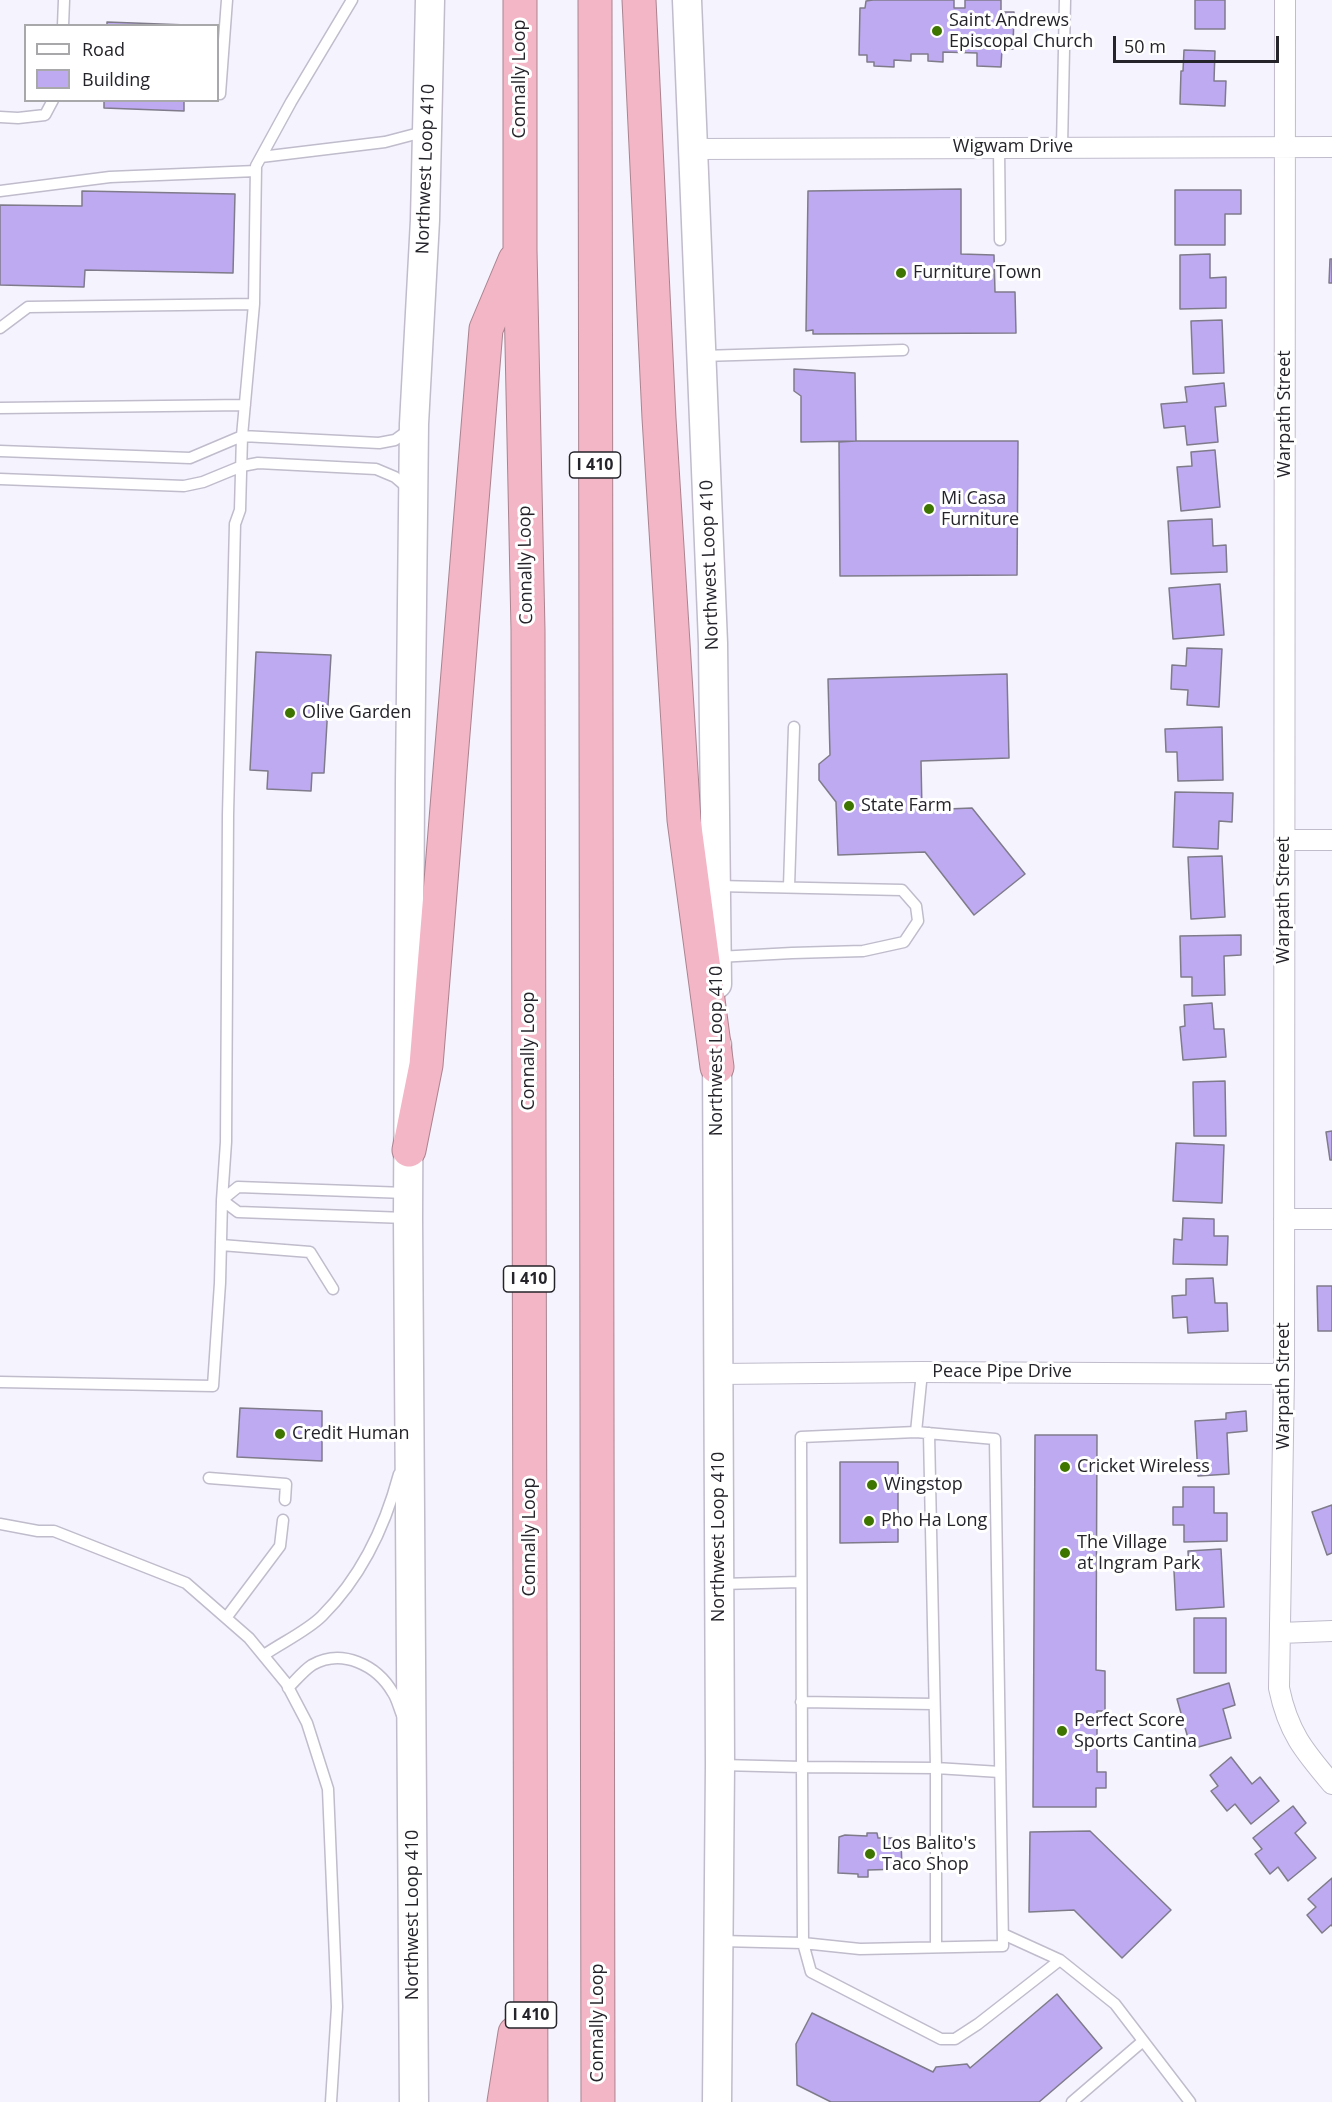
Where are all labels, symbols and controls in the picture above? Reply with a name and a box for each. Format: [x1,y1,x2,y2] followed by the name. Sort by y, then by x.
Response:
[949,10,1093,52] place label: Saint Andrews Episcopal Church
[509,19,531,139] street label: Connally Loop
[24,24,219,102] legend
[930,24,944,38] marker: Saint Andrews Episcopal Church
[1116,24,1282,62] scale bar
[1124,34,1166,58] text: 50 m
[82,37,125,61] text: Road
[82,67,150,91] text: Building
[412,83,440,255] street label: Northwest Loop 410
[953,136,1073,158] street label: Wigwam Drive
[913,262,1042,284] place label: Furniture Town
[894,266,908,280] marker: Furniture Town
[1274,350,1296,478] street label: Warpath Street
[570,452,620,478] road number: I 410
[696,479,724,651] street label: Northwest Loop 410
[941,488,1019,530] place label: Mi Casa Furniture
[922,502,936,516] marker: Mi Casa Furniture
[514,505,538,625] street label: Connally Loop
[302,702,411,724] place label: Olive Garden
[283,706,297,720] marker: Olive Garden
[861,795,952,817] place label: State Farm
[842,799,856,813] marker: State Farm
[1273,836,1295,964] street label: Warpath Street
[706,966,728,1136] street label: Northwest Loop 410
[518,991,540,1111] street label: Connally Loop
[504,1266,554,1292] road number: I 410
[1273,1322,1295,1450] street label: Warpath Street
[932,1361,1072,1383] street label: Peace Pipe Drive
[292,1423,409,1445] place label: Credit Human
[273,1427,287,1441] marker: Credit Human
[708,1452,730,1622] street label: Northwest Loop 410
[1077,1456,1210,1478] place label: Cricket Wireless
[1058,1460,1072,1474] marker: Cricket Wireless
[884,1474,963,1496] place label: Wingstop
[519,1477,541,1597] street label: Connally Loop
[865,1478,879,1492] marker: Wingstop
[881,1510,987,1532] place label: Pho Ha Long
[862,1514,876,1528] marker: Pho Ha Long
[1077,1532,1200,1574] place label: The Village at Ingram Park
[1058,1546,1072,1560] marker: The Village at Ingram Park
[1074,1710,1197,1752] place label: Perfect Score Sports Cantina
[1055,1724,1069,1738] marker: Perfect Score Sports Cantina
[402,1830,424,2000] street label: Northwest Loop 410
[882,1833,976,1876] place label: Los Balito's Taco Shop
[863,1847,877,1861] marker: Los Balito's Taco Shop
[587,1963,609,2083] street label: Connally Loop
[506,2002,556,2028] road number: I 410

